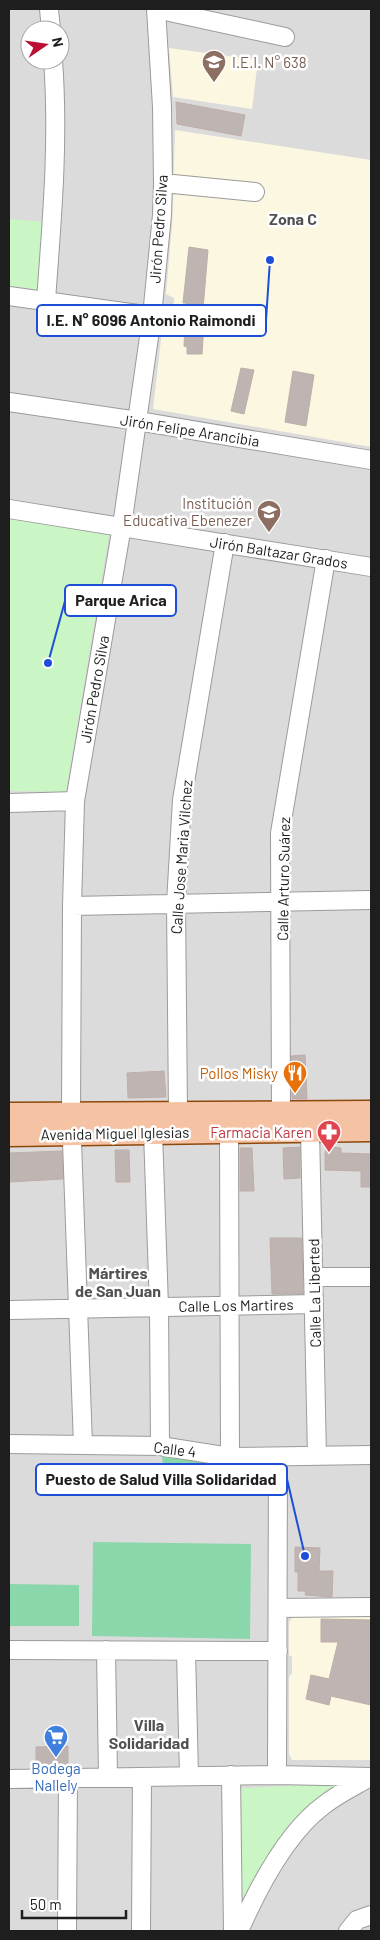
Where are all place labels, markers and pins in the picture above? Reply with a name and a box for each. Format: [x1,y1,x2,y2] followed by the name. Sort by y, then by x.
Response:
[201,49,227,83] school or university icon: I.E.I. N° 638
[232,53,306,71] place label: I.E.I. N° 638
[37,305,266,336] callout: I.E. N° 6096 Antonio Raimondi
[123,494,253,529] place label: Institución Educativa Ebenezer
[256,499,282,533] school or university icon: Institución Educativa Ebenezer
[65,585,176,616] callout: Parque Arica
[282,1060,308,1094] restaurant icon: Pollos Misky
[200,1064,278,1082] place label: Pollos Misky
[316,1119,342,1153] pharmacy icon: Farmacia Karen
[210,1123,312,1141] place label: Farmacia Karen
[36,1464,287,1495] callout: Puesto de Salud Villa Solidaridad
[43,1724,69,1758] supermarket icon: Bodega Nallely
[31,1759,81,1794] place label: Bodega Nallely

